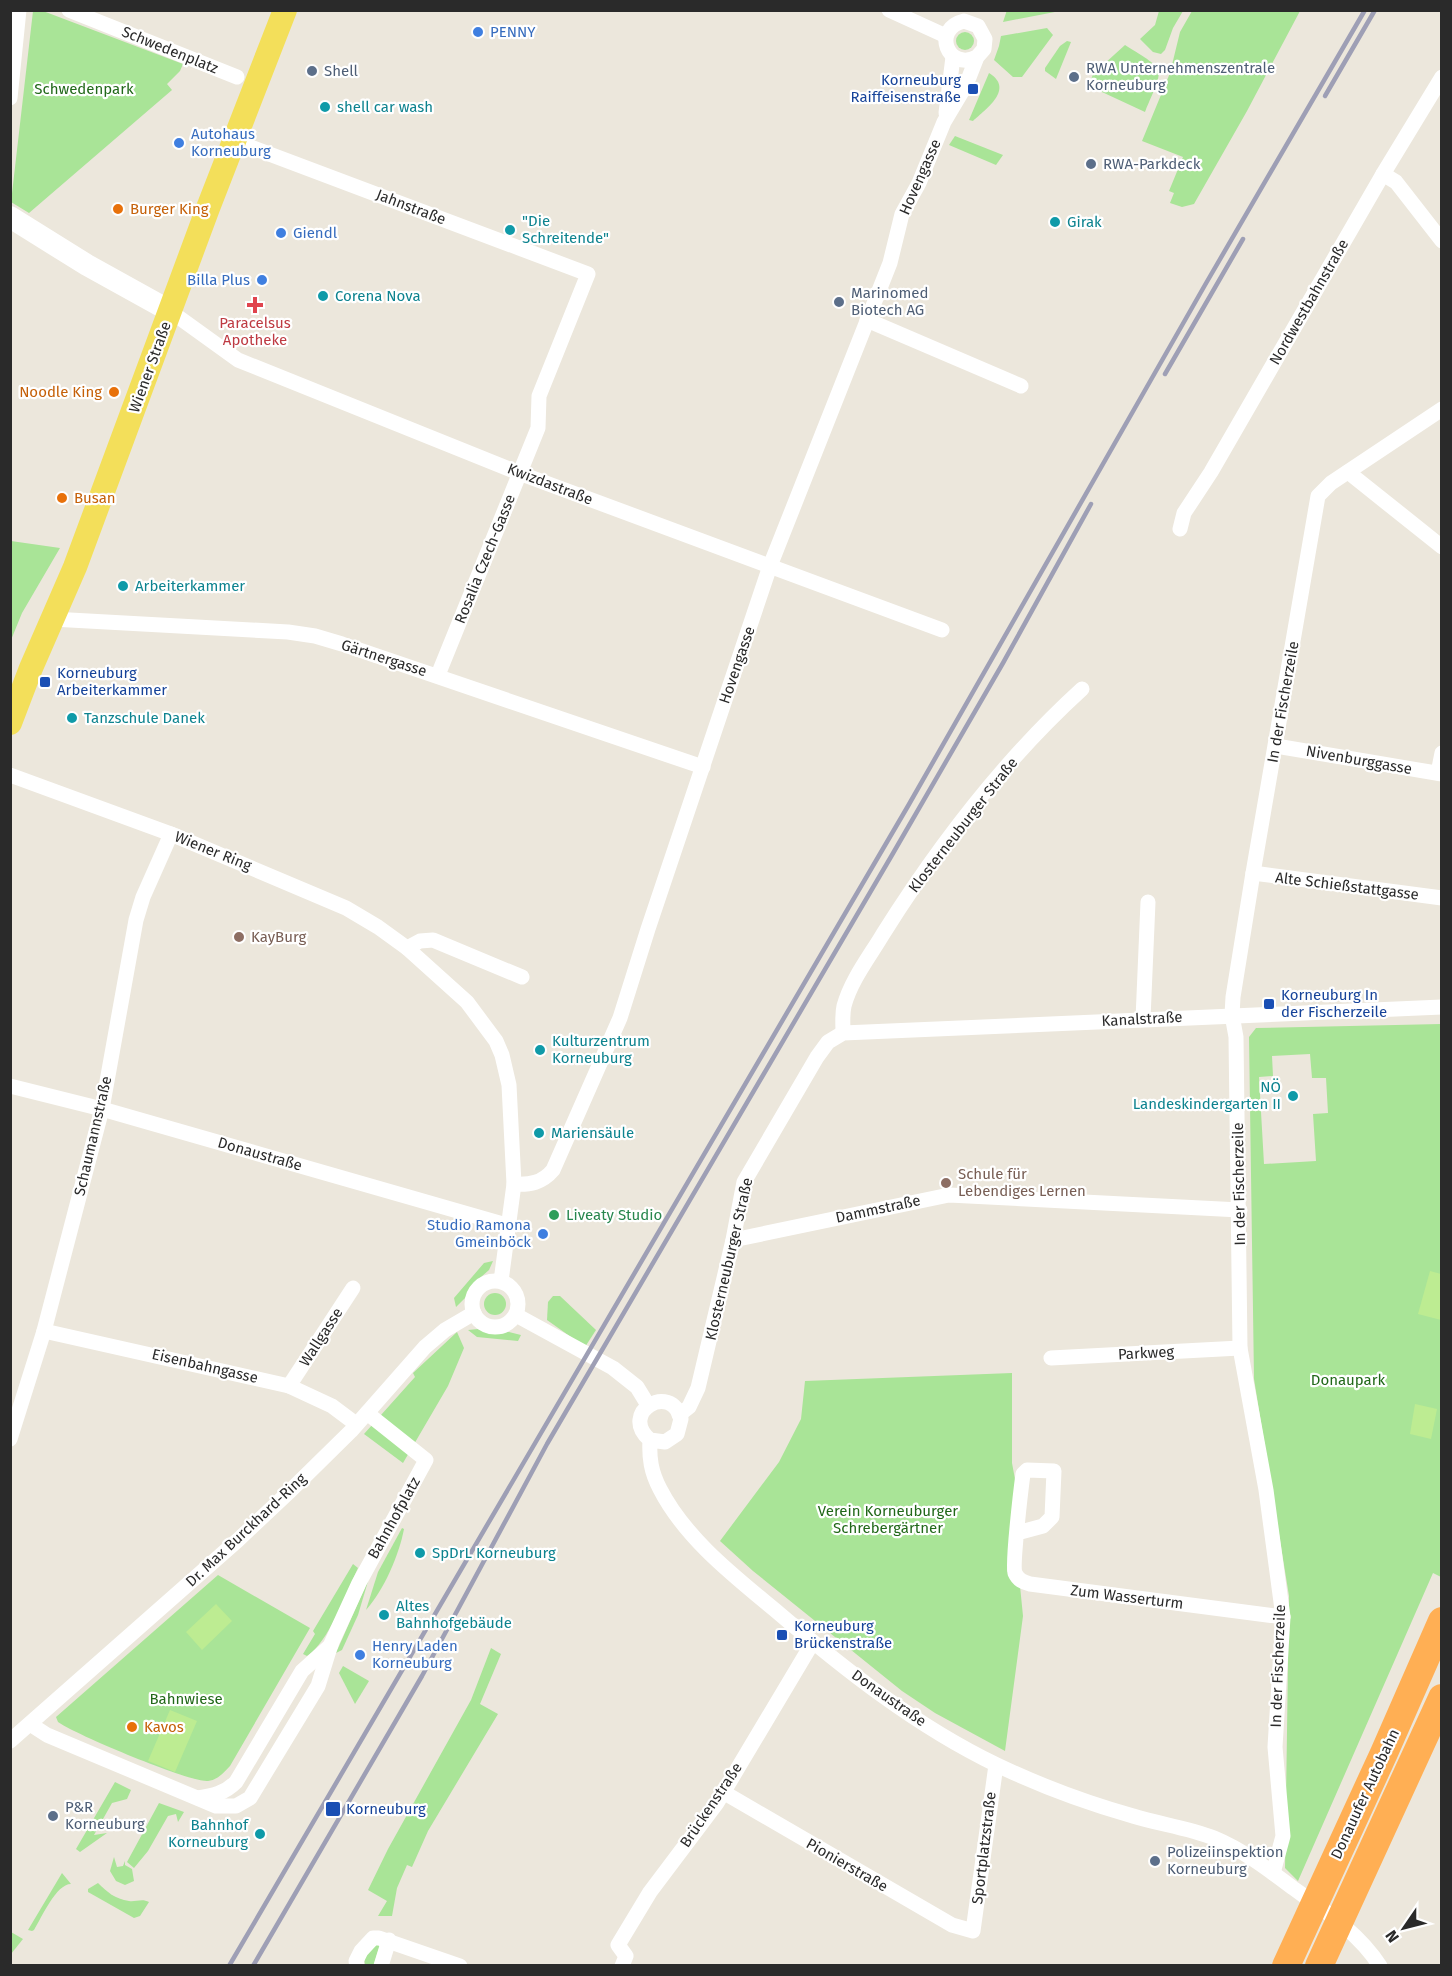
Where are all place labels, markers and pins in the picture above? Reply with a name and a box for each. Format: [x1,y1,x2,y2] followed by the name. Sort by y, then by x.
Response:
[490,23,536,41] place label: PENNY
[471,25,485,39] marker: PENNY
[1086,59,1275,94] place label: RWA Unternehmenszentrale Korneuburg
[324,62,359,80] place label: Shell
[305,64,319,78] marker: Shell
[1067,70,1081,84] marker: RWA Unternehmenszentrale Korneuburg
[850,71,961,106] place label: Korneuburg Raiffeisenstraße
[966,82,980,96] marker: Korneuburg Raiffeisenstraße
[337,98,433,116] place label: shell car wash
[318,100,332,114] marker: shell car wash
[191,125,271,160] place label: Autohaus Korneuburg
[172,136,186,150] marker: Autohaus Korneuburg
[1103,155,1201,173] place label: RWA-Parkdeck
[1084,157,1098,171] marker: RWA-Parkdeck
[130,200,209,218] place label: Burger King
[111,202,125,216] marker: Burger King
[522,212,609,247] place label: "Die Schreitende"
[1067,213,1102,231] place label: Girak
[1048,215,1062,229] marker: Girak
[503,223,517,237] marker: "Die Schreitende"
[293,224,338,242] place label: Giendl
[274,226,288,240] marker: Giendl
[187,271,250,289] place label: Billa Plus
[255,273,269,287] marker: Billa Plus
[851,284,928,319] place label: Marinomed Biotech AG
[335,287,421,305] place label: Corena Nova
[316,289,330,303] marker: Corena Nova
[832,295,846,309] marker: Marinomed Biotech AG
[248,298,262,312] marker: Paracelsus Apotheke
[219,314,291,349] place label: Paracelsus Apotheke
[19,383,102,401] place label: Noodle King
[107,385,121,399] marker: Noodle King
[74,489,116,507] place label: Busan
[55,491,69,505] marker: Busan
[135,577,245,595] place label: Arbeiterkammer
[116,579,130,593] marker: Arbeiterkammer
[57,664,167,699] place label: Korneuburg Arbeiterkammer
[38,675,52,689] marker: Korneuburg Arbeiterkammer
[84,709,205,727] place label: Tanzschule Danek
[65,711,79,725] marker: Tanzschule Danek
[251,928,306,946] place label: KayBurg
[232,930,246,944] marker: KayBurg
[1281,986,1387,1021] place label: Korneuburg In der Fischerzeile
[1262,997,1276,1011] marker: Korneuburg In der Fischerzeile
[552,1032,650,1067] place label: Kulturzentrum Korneuburg
[533,1043,547,1057] marker: Kulturzentrum Korneuburg
[1133,1078,1281,1113] place label: NÖ Landeskindergarten II
[1286,1089,1300,1103] marker: NÖ Landeskindergarten II
[551,1124,634,1142] place label: Mariensäule
[532,1126,546,1140] marker: Mariensäule
[958,1165,1086,1200] place label: Schule für Lebendiges Lernen
[939,1176,953,1190] marker: Schule für Lebendiges Lernen
[566,1206,662,1224] place label: Liveaty Studio
[547,1208,561,1222] marker: Liveaty Studio
[427,1216,531,1251] place label: Studio Ramona Gmeinböck
[536,1227,550,1241] marker: Studio Ramona Gmeinböck
[432,1544,556,1562] place label: SpDrL Korneuburg
[413,1546,427,1560] marker: SpDrL Korneuburg
[396,1597,512,1632] place label: Altes Bahnhofgebäude
[377,1608,391,1622] marker: Altes Bahnhofgebäude
[794,1617,892,1652] place label: Korneuburg Brückenstraße
[775,1628,789,1642] marker: Korneuburg Brückenstraße
[372,1637,458,1672] place label: Henry Laden Korneuburg
[353,1648,367,1662] marker: Henry Laden Korneuburg
[144,1718,184,1736] place label: Kavos
[125,1720,139,1734] marker: Kavos
[65,1798,145,1833] place label: P&R Korneuburg
[324,1800,342,1818] marker: Korneuburg
[346,1800,426,1818] place label: Korneuburg
[46,1809,60,1823] marker: P&R Korneuburg
[168,1816,249,1851] place label: Bahnhof Korneuburg
[253,1827,267,1841] marker: Bahnhof Korneuburg
[1167,1843,1284,1878] place label: Polizeiinspektion Korneuburg
[1148,1854,1162,1868] marker: Polizeiinspektion Korneuburg

